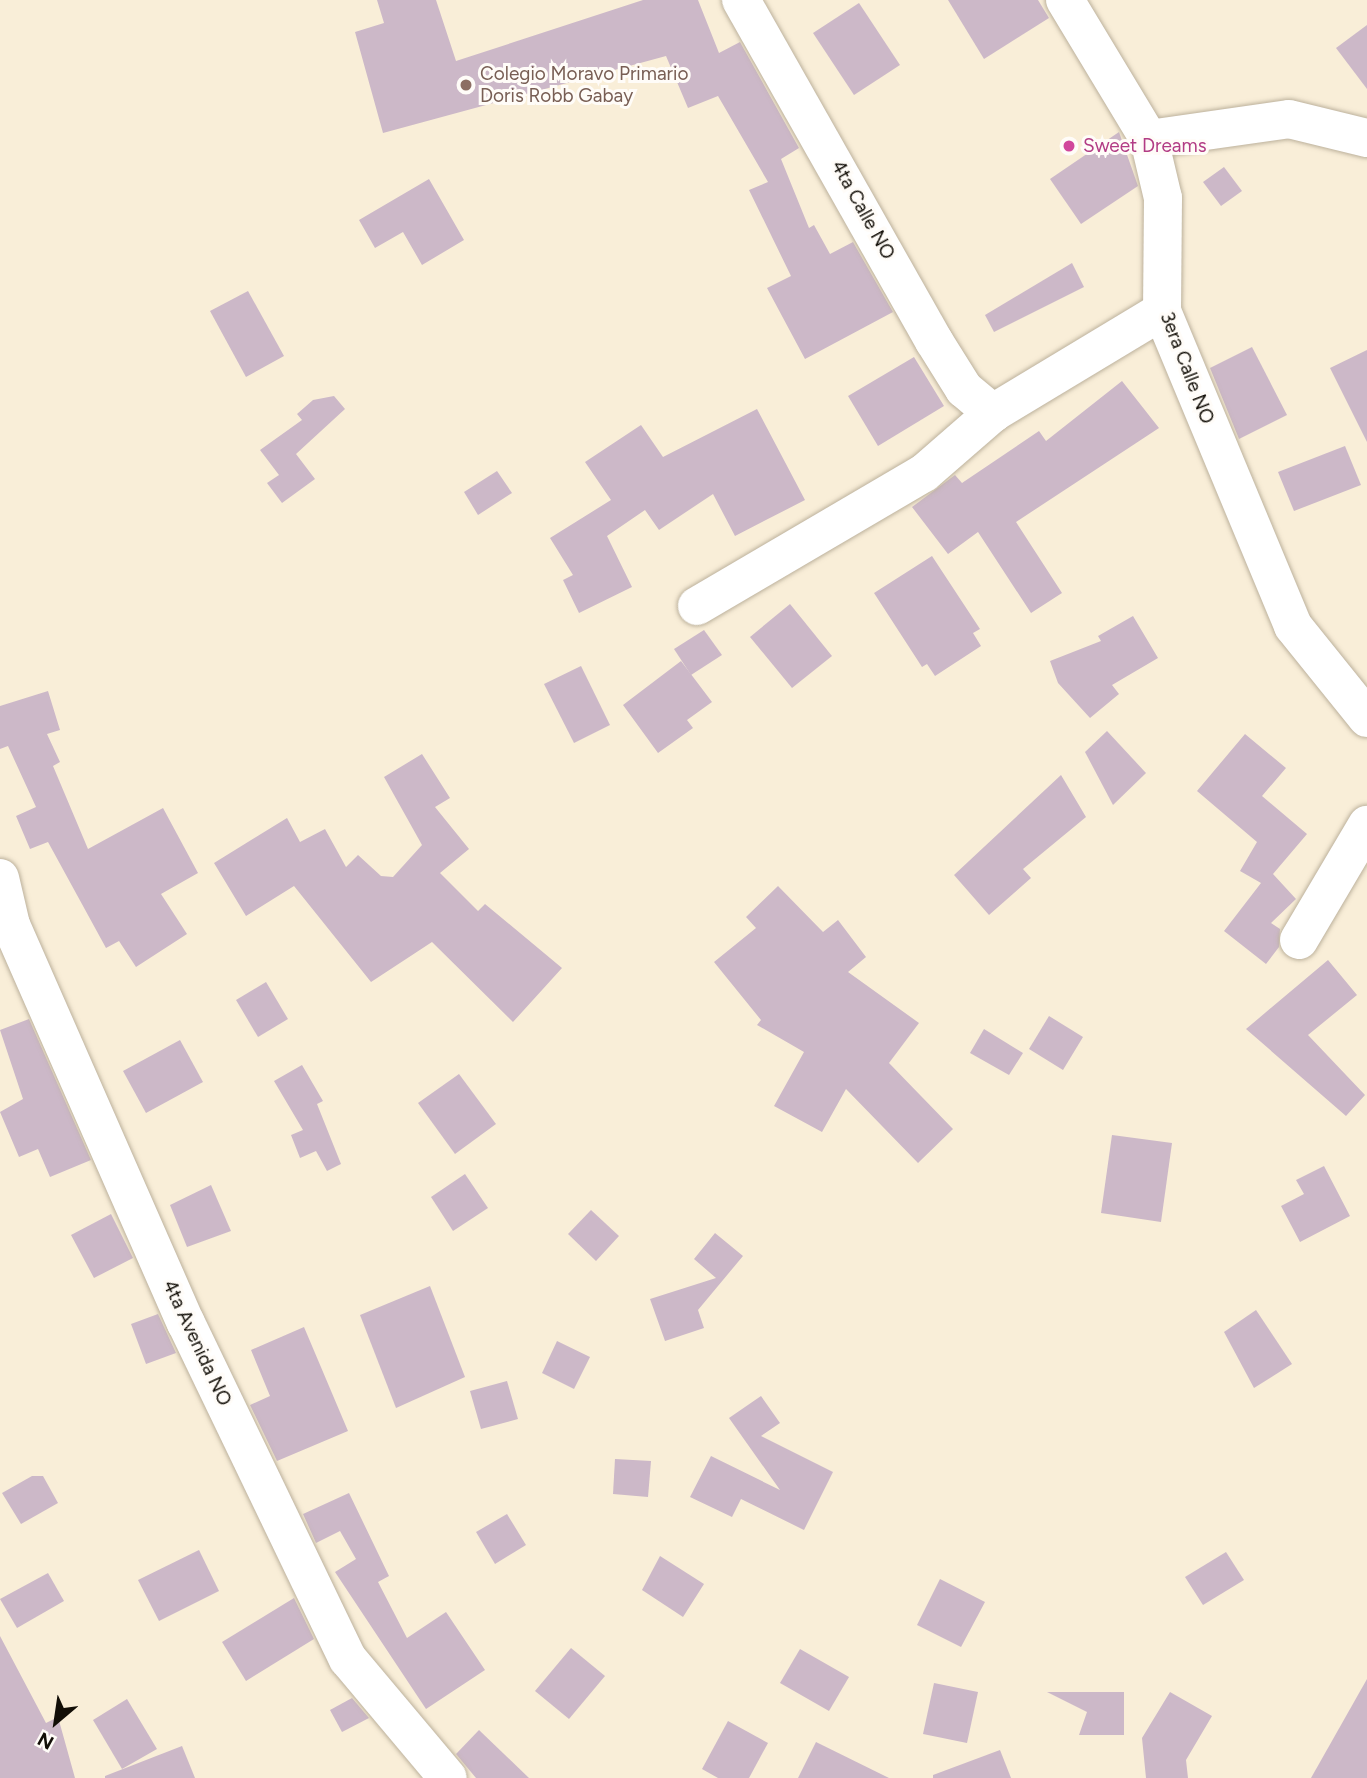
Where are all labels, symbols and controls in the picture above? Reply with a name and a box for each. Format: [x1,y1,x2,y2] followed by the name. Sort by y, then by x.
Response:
[480,63,688,107] place label: Colegio Moravo Primario Doris Robb Gabay
[458,77,474,93] marker: Colegio Moravo Primario Doris Robb Gabay
[1083,135,1207,157] place label: Sweet Dreams
[1061,138,1077,154] marker: Sweet Dreams
[826,157,900,263] street label: 4ta Calle NO
[1155,309,1219,427] street label: 3era Calle NO
[158,1277,236,1409] street label: 4ta Avenida NO
[21,1687,91,1757] north arrow
[34,1727,58,1754] text: N

